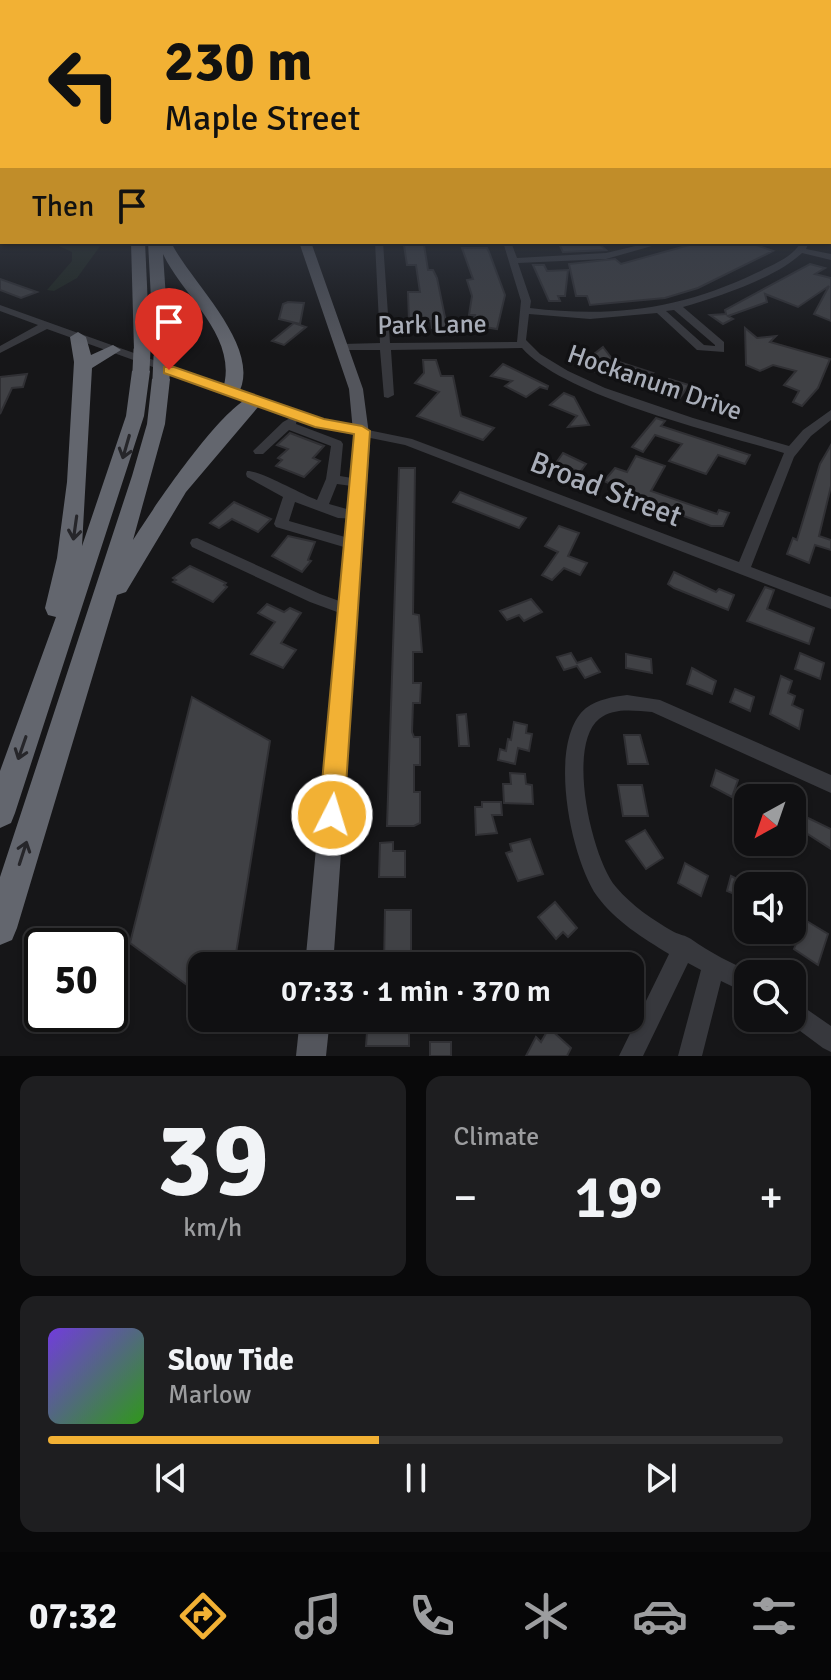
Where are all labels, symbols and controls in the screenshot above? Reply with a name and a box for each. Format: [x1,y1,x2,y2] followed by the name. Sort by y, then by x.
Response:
[164,27,312,96] text: 230 m
[32,32,136,136] icon: left
[164,96,360,141] text: Maple Street
[110,184,154,228] icon: arrive
[32,188,94,225] text: Then
[135,288,203,370] pin
[147,300,191,344] icon: arrive
[377,308,487,342] street label: Park Lane
[563,338,746,428] street label: Hockanum Drive
[118,434,133,460] one-way arrow
[525,444,687,535] street label: Broad Street
[67,515,82,540] one-way arrow
[14,736,29,761] one-way arrow
[290,773,374,857] position arrow
[734,784,806,856] north arrow
[734,784,806,1032] map controls
[17,841,32,866] one-way arrow
[734,872,806,944] button: sound
[24,928,128,1032] speed limit sign: 50
[734,960,806,1032] button: search
[281,973,551,1010] text: 07:33 · 1 min · 370 m
[157,1096,269,1224] text: 39
[454,1121,539,1153] text: Climate
[574,1161,662,1235] text: 19°
[454,1171,477,1225] text: −
[759,1171,783,1225] text: +
[183,1212,242,1244] text: km/h
[168,1342,294,1379] text: Slow Tide
[168,1379,251,1411] text: Marlow
[149,1456,193,1500] icon: previous
[394,1456,438,1500] icon: pause
[639,1456,683,1500] icon: next
[175,1588,231,1644] icon: directions
[290,1588,346,1644] icon: music
[404,1588,460,1644] icon: phone
[518,1588,574,1644] icon: climate
[632,1588,688,1644] icon: car
[746,1588,802,1644] icon: filters
[29,1594,117,1639] text: 07:32

